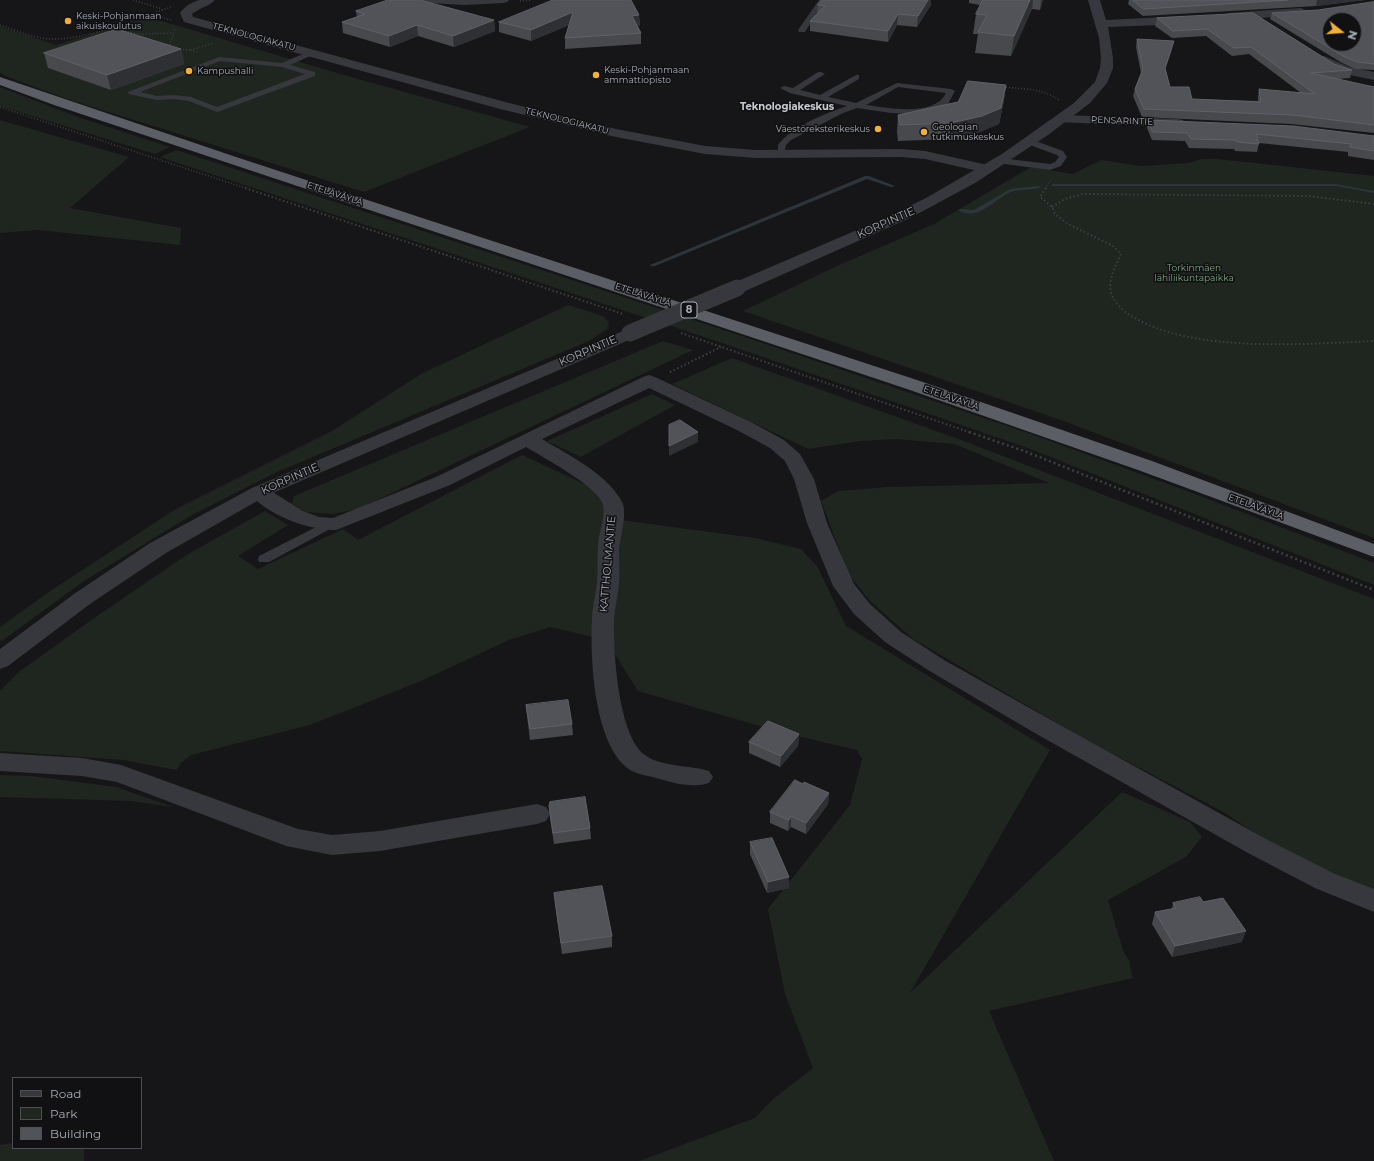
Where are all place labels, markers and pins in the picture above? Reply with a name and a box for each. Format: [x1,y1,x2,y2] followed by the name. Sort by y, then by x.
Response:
[76,11,161,32] place label: Keski-Pohjanmaan aikuiskoulutus
[63,16,73,26] marker: Keski-Pohjanmaan aikuiskoulutus
[604,65,689,86] place label: Keski-Pohjanmaan ammattiopisto
[184,66,194,76] marker: Kampushalli
[197,66,253,76] place label: Kampushalli
[591,70,601,80] marker: Keski-Pohjanmaan ammattiopisto
[932,122,1004,143] place label: Geologian tutkimuskeskus
[776,124,870,134] place label: Väestöreksterikeskus
[873,124,883,134] marker: Väestöreksterikeskus
[919,127,929,137] marker: Geologian tutkimuskeskus

